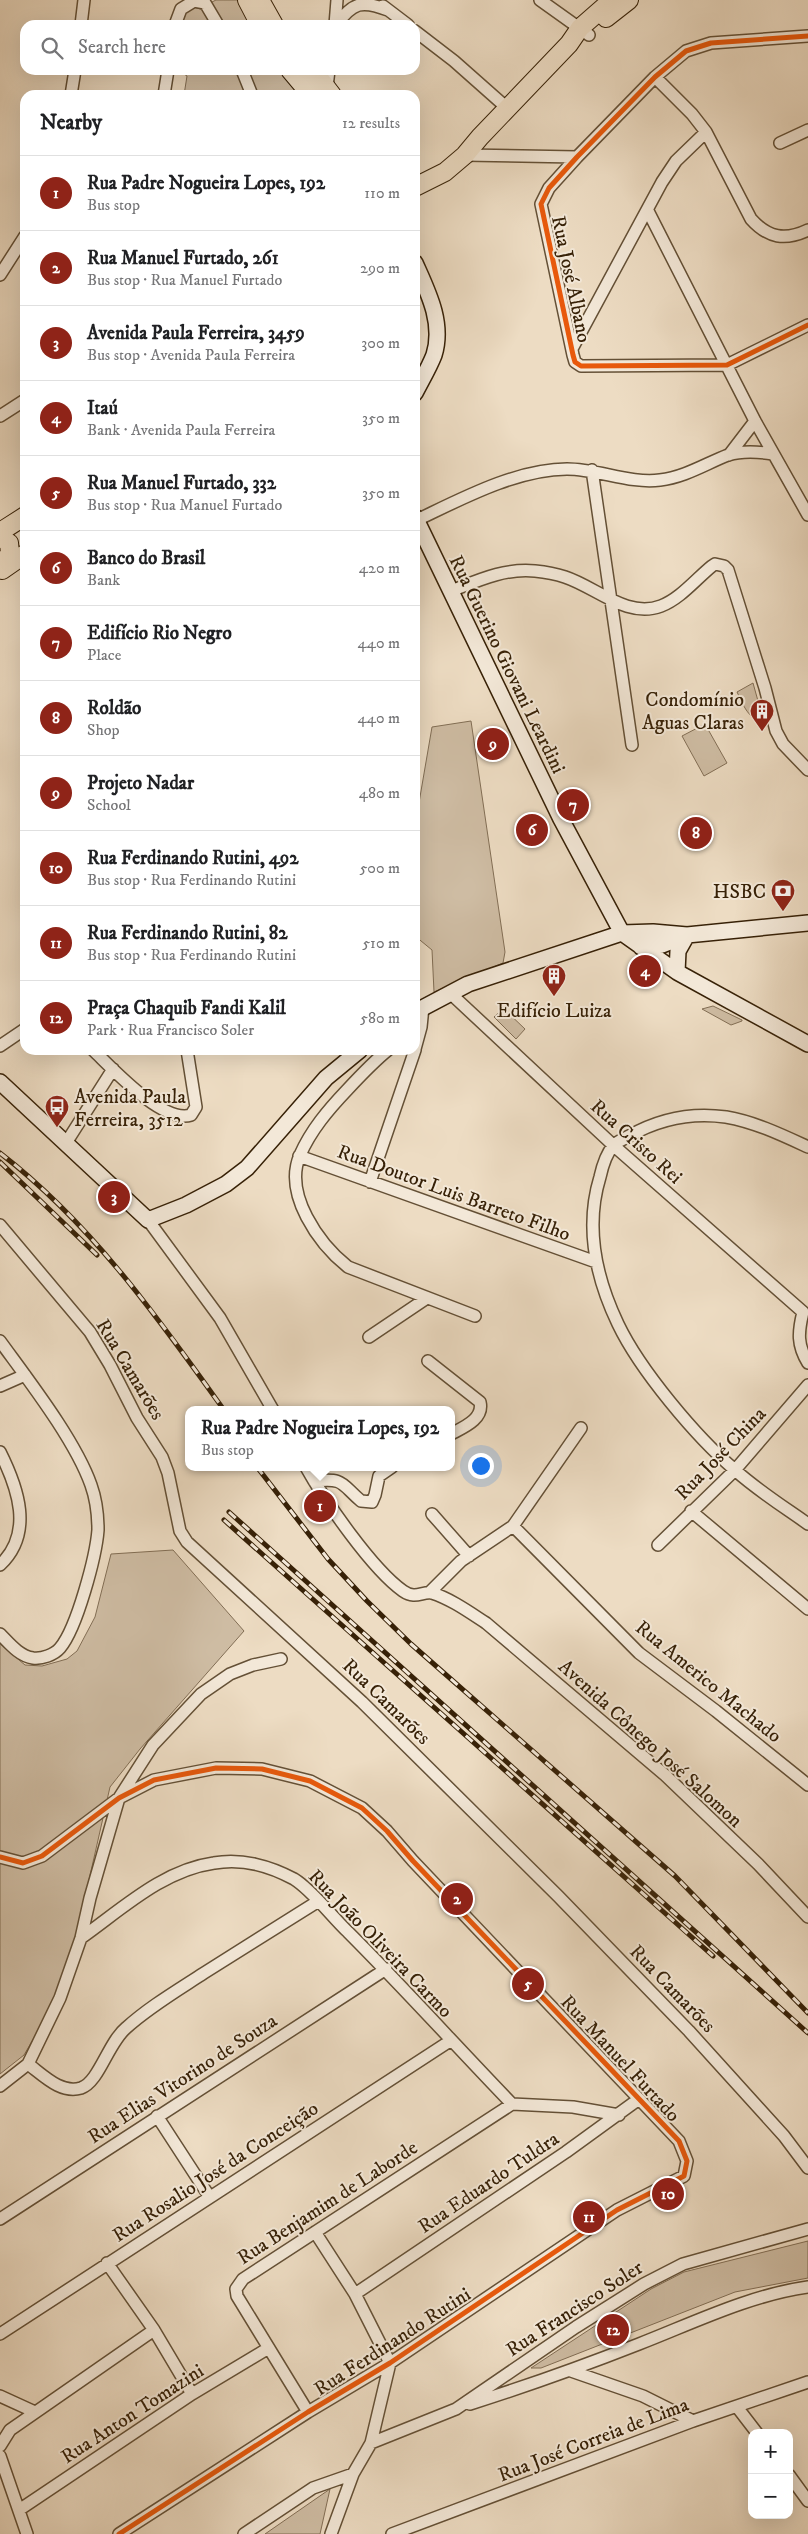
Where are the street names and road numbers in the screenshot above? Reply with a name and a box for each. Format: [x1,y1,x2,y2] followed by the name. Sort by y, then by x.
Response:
[545,214,596,345] street label: Rua José Albano
[443,551,570,778] street label: Rua Guerino Giovani Leardini
[585,1094,687,1190] street label: Rua Cristo Rei
[333,1140,573,1247] street label: Rua Doutor Luis Barreto Filho
[90,1315,170,1425] street label: Rua Camarões
[670,1402,772,1506] street label: Rua José China
[630,1615,786,1749] street label: Rua Americo Machado
[337,1654,436,1751] street label: Rua Camarões
[553,1655,748,1834] street label: Avenida Cônego José Salomon
[302,1864,457,2024] street label: Rua João Oliveira Carmo
[624,1940,720,2039] street label: Rua Camarões
[555,1990,685,2128] street label: Rua Manuel Furtado
[83,2008,283,2150] street label: Rua Elias Vitorino de Souza
[108,2096,324,2248] street label: Rua Rosalio José da Conceição
[414,2127,564,2240] street label: Rua Eduardo Tuldra
[233,2136,423,2271] street label: Rua Benjamim de Laborde
[502,2255,648,2363] street label: Rua Francisco Soler
[310,2282,476,2402] street label: Rua Ferdinando Rutini
[57,2359,209,2470] street label: Rua Anton Tomazini
[495,2392,693,2488] street label: Rua José Correia de Lima

